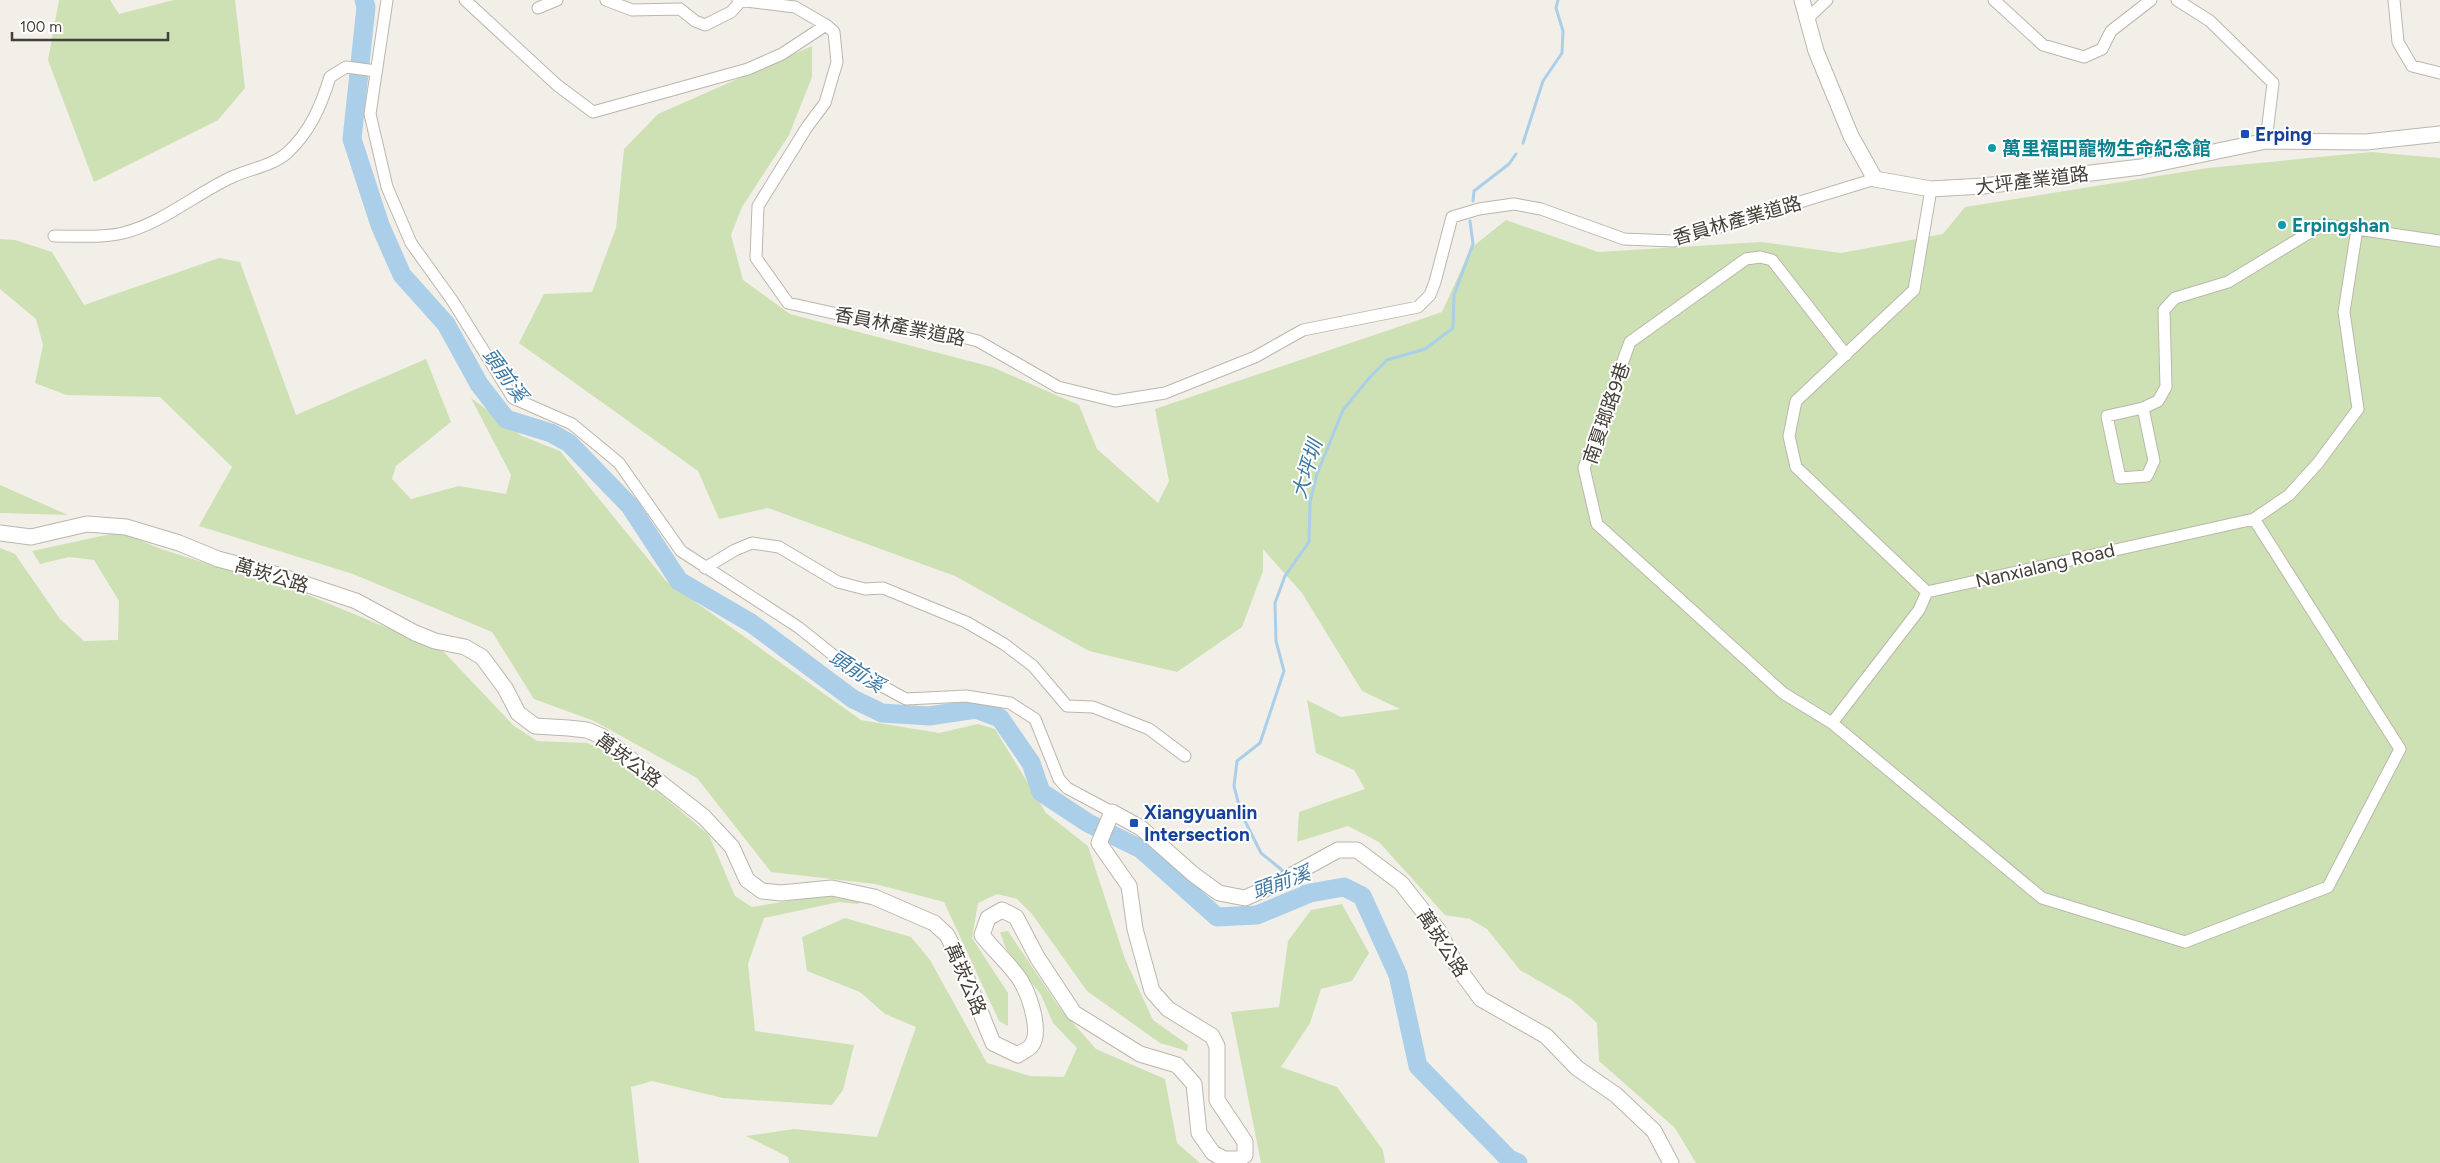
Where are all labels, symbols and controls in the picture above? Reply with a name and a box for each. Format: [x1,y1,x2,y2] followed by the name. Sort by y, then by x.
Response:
[12,10,169,42] scale bar
[20,18,62,36] text: 100 m
[2255,123,2312,146] place label: Erping
[2239,128,2251,140] marker: Erping
[2002,137,2211,160] place label: 萬里福田寵物生命紀念館
[1986,142,1998,154] marker: 萬里福田寵物生命紀念館
[1974,162,2090,199] street label: 大坪產業道路
[1670,191,1804,250] street label: 香員林產業道路
[2292,214,2390,237] place label: Erpingshan
[2276,219,2288,231] marker: Erpingshan
[832,303,967,350] street label: 香員林產業道路
[478,344,534,409] water label: 頭前溪
[1578,359,1635,467] street label: 南夏瑯路9巷
[1287,434,1328,501] water label: 大坪圳
[1973,538,2117,593] street label: Nanxialang Road
[232,553,312,598] street label: 萬崁公路
[825,645,891,699] water label: 頭前溪
[591,728,666,792] street label: 萬崁公路
[1144,801,1257,846] place label: Xiangyuanlin Intersection
[1128,817,1140,829] marker: Xiangyuanlin Intersection
[1249,860,1316,903] water label: 頭前溪
[1412,905,1473,981] street label: 萬崁公路
[940,940,991,1019] street label: 萬崁公路

